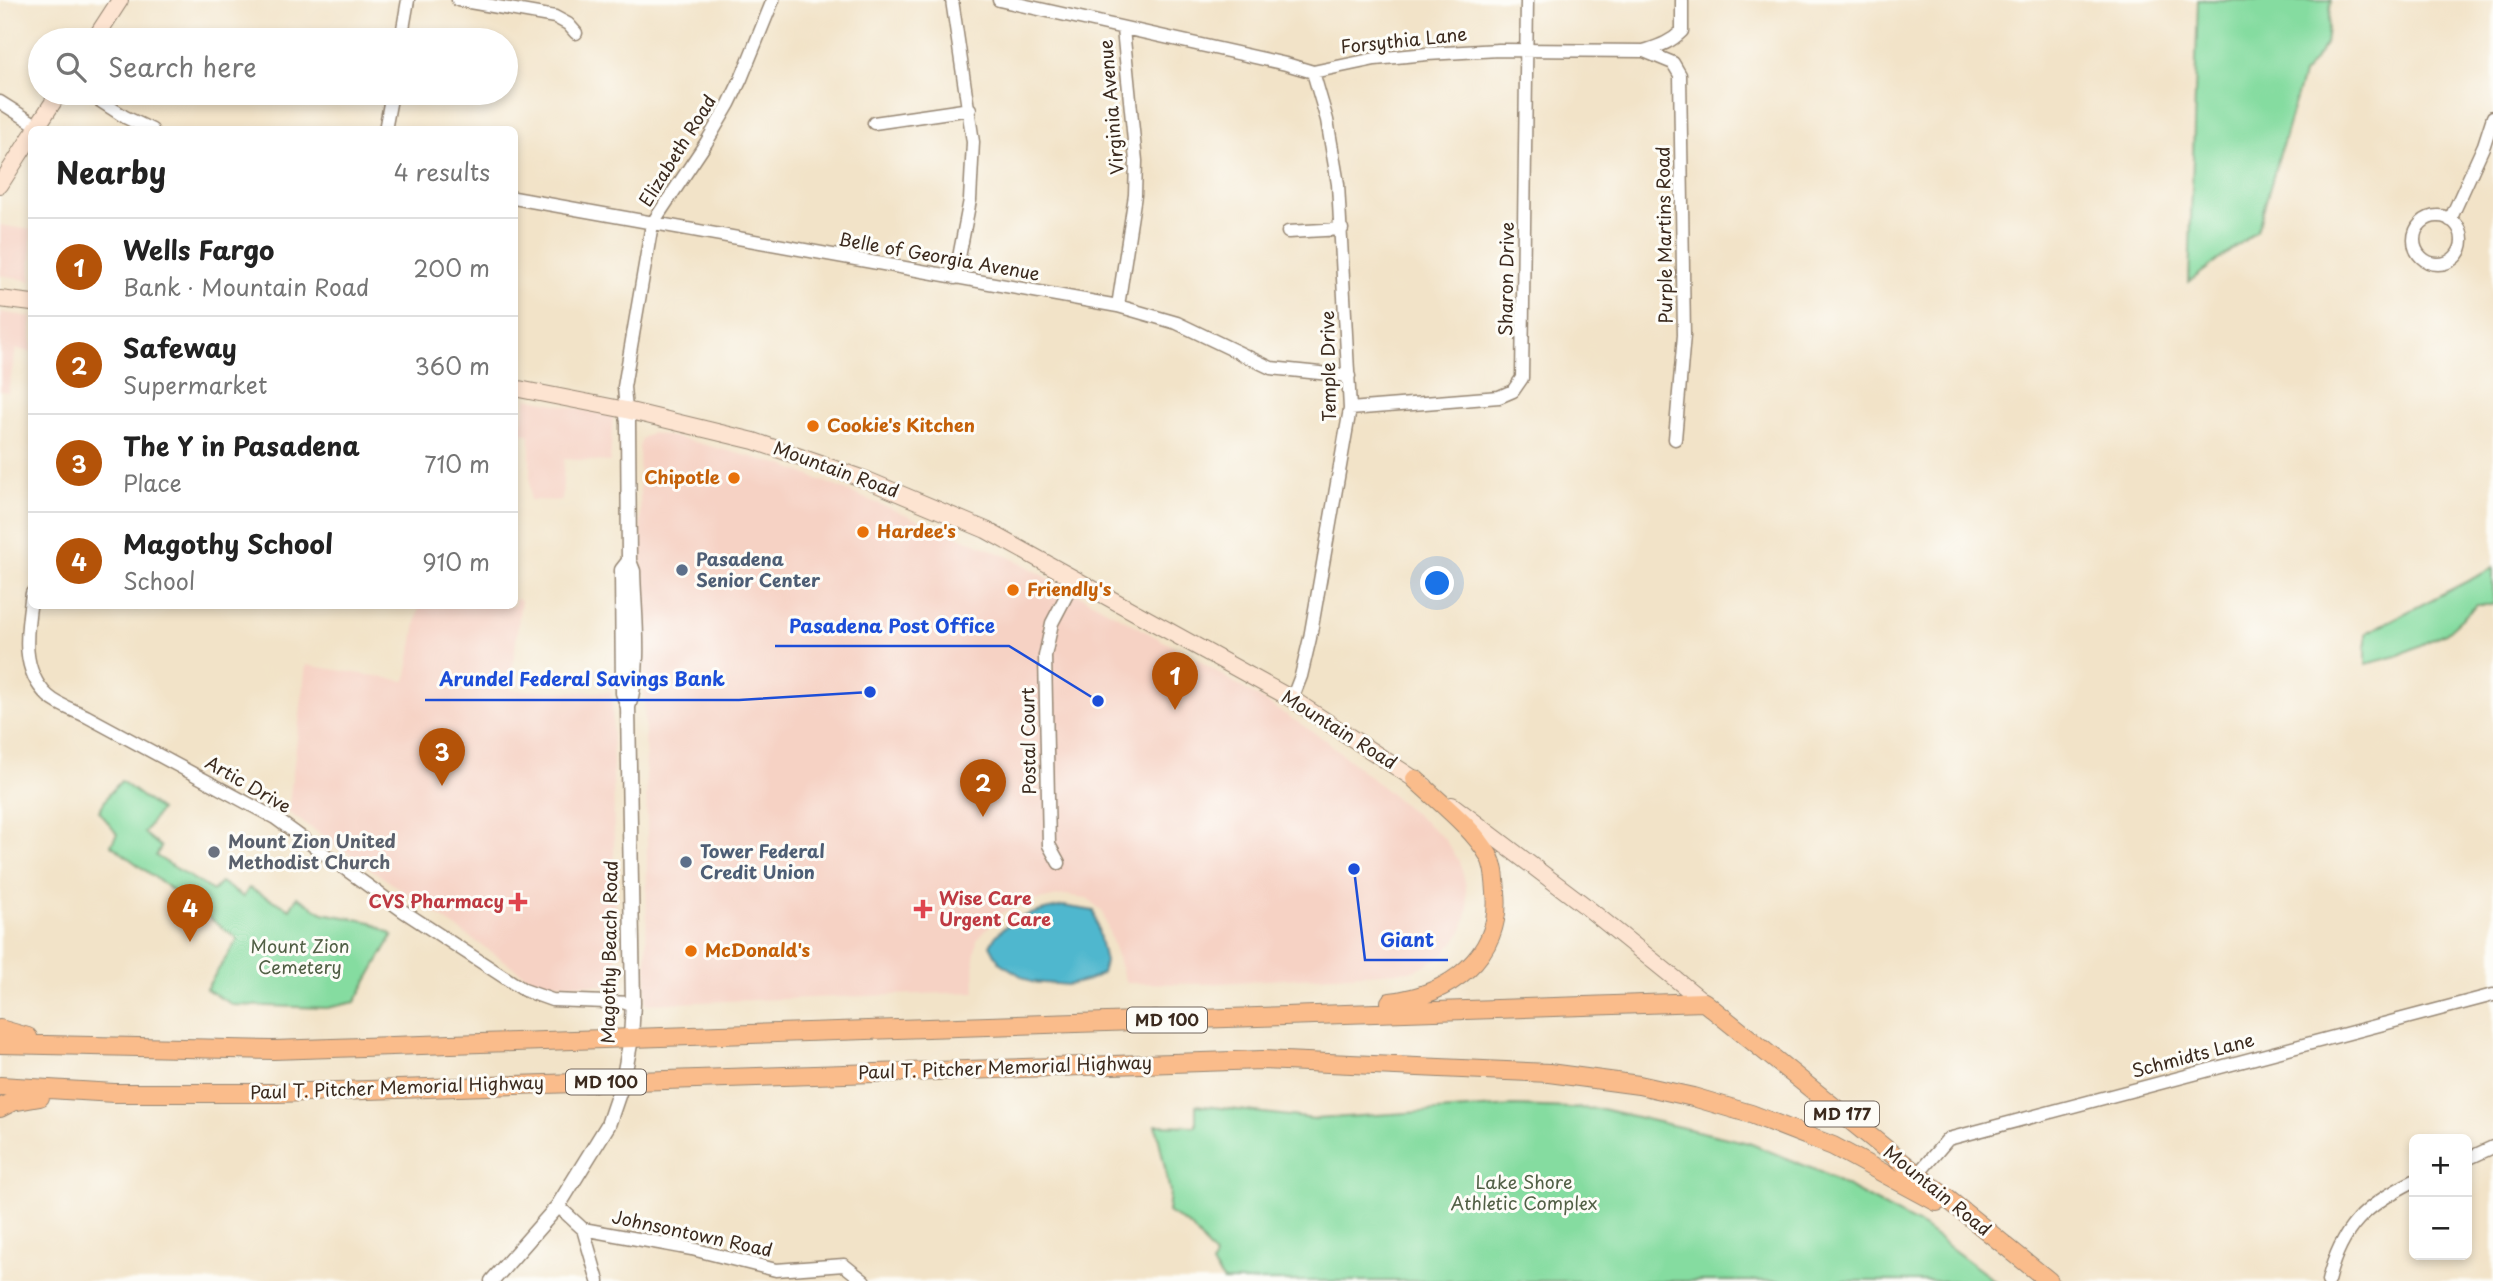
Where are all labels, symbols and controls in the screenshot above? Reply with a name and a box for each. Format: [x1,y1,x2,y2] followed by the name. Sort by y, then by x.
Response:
[1339,19,1469,60] street label: Forsythia Lane
[28,28,518,105] search box
[1091,38,1130,176] street label: Virginia Avenue
[108,47,257,86] text: Search here
[52,48,90,86] icon: search
[631,89,722,211] street label: Elizabeth Road
[1648,146,1679,324] street label: Purple Martins Road
[56,149,166,194] text: Nearby
[394,154,490,189] text: 4 results
[1491,222,1520,336] street label: Sharon Drive
[836,225,1042,287] street label: Belle of Georgia Avenue
[123,230,275,269] text: Wells Fargo
[74,250,85,285] text: 1
[413,250,490,285] text: 200 m
[123,269,369,304] text: Bank · Mountain Road
[1313,310,1342,422] street label: Temple Drive
[123,328,237,367] text: Safeway
[71,348,87,383] text: 2
[415,348,490,383] text: 360 m
[123,367,267,402] text: Supermarket
[827,411,975,438] place label: Cookie's Kitchen
[805,418,821,434] marker: Cookie's Kitchen
[123,426,360,465] text: The Y in Pasadena
[770,433,903,504] street label: Mountain Road
[71,446,87,481] text: 3
[424,446,490,481] text: 710 m
[644,463,720,490] place label: Chipotle
[123,465,182,500] text: Place
[726,470,742,486] marker: Chipotle
[877,517,956,544] place label: Hardee's
[123,524,333,563] text: Magothy School
[855,524,871,540] marker: Hardee's
[71,544,87,579] text: 4
[422,544,490,579] text: 910 m
[696,545,821,593] place label: Pasadena Senior Center
[674,562,690,578] marker: Pasadena Senior Center
[123,563,195,598] text: School
[1420,566,1454,600] your location
[1027,575,1112,602] place label: Friendly's
[1005,582,1021,598] marker: Friendly's
[775,606,1009,646] callout: Pasadena Post Office
[789,611,995,639] text: Pasadena Post Office
[1152,652,1198,710] pin: 1
[425,660,739,700] callout: Arundel Federal Savings Bank
[438,664,725,692] text: Arundel Federal Savings Bank
[1277,682,1403,775] street label: Mountain Road
[1013,687,1042,795] street label: Postal Court
[419,728,465,786] pin: 3
[201,748,297,819] street label: Artic Drive
[960,759,1006,817] pin: 2
[228,827,396,875] place label: Mount Zion United Methodist Church
[700,837,825,885] place label: Tower Federal Credit Union
[206,844,222,860] marker: Mount Zion United Methodist Church
[678,854,694,870] marker: Tower Federal Credit Union
[593,860,624,1044] street label: Magothy Beach Road
[167,884,213,942] pin: 4
[939,884,1051,932] place label: Wise Care Urgent Care
[369,887,504,914] place label: CVS Pharmacy
[510,894,526,910] marker: CVS Pharmacy
[913,899,933,919] marker: Wise Care Urgent Care
[1365,920,1448,960] callout: Giant
[1380,925,1434,953] text: Giant
[250,932,350,980] park label: Mount Zion Cemetery
[705,936,811,963] place label: McDonald's
[683,943,699,959] marker: McDonald's
[1127,1008,1207,1032] road number: MD 100
[2128,1025,2257,1084] street label: Schmidts Lane
[858,1048,1152,1085] street label: Paul T. Pitcher Memorial Highway
[250,1068,544,1105] street label: Paul T. Pitcher Memorial Highway
[566,1070,646,1094] road number: MD 100
[1805,1102,1879,1126] road number: MD 177
[2409,1134,2472,1260] map controls
[2409,1134,2472,1197] button: +
[1878,1138,1998,1242] street label: Mountain Road
[1451,1168,1597,1216] park label: Lake Shore Athletic Complex
[2409,1197,2472,1260] button: −
[609,1202,775,1263] street label: Johnsontown Road

